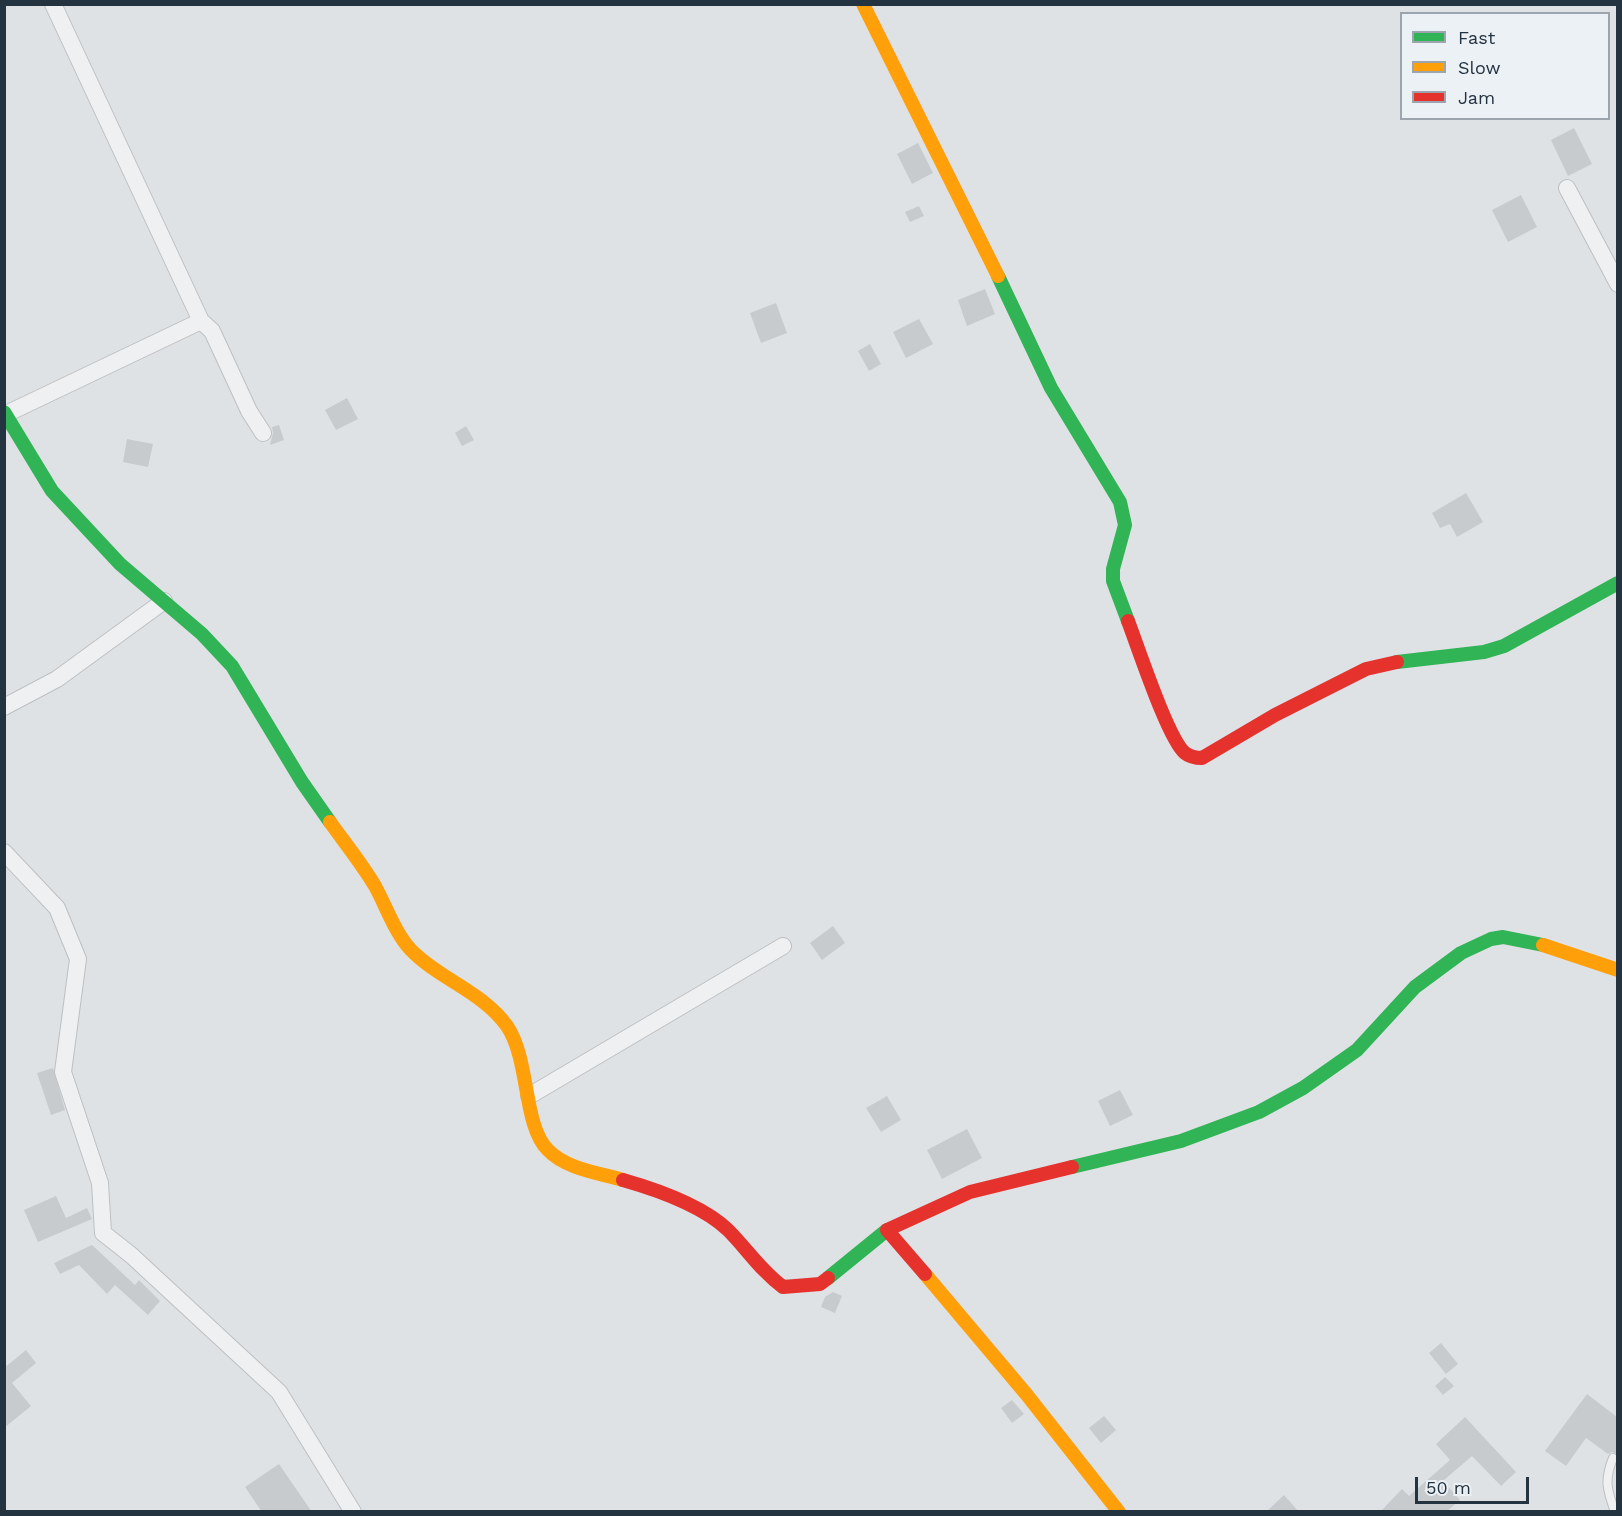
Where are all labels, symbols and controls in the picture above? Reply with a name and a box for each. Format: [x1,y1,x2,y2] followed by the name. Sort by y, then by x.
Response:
[1400,12,1610,120] legend
[1458,27,1495,48] text: Fast
[1458,57,1501,78] text: Slow
[1458,87,1495,108] text: Jam
[1418,1465,1532,1503] scale bar
[1426,1477,1471,1498] text: 50 m

